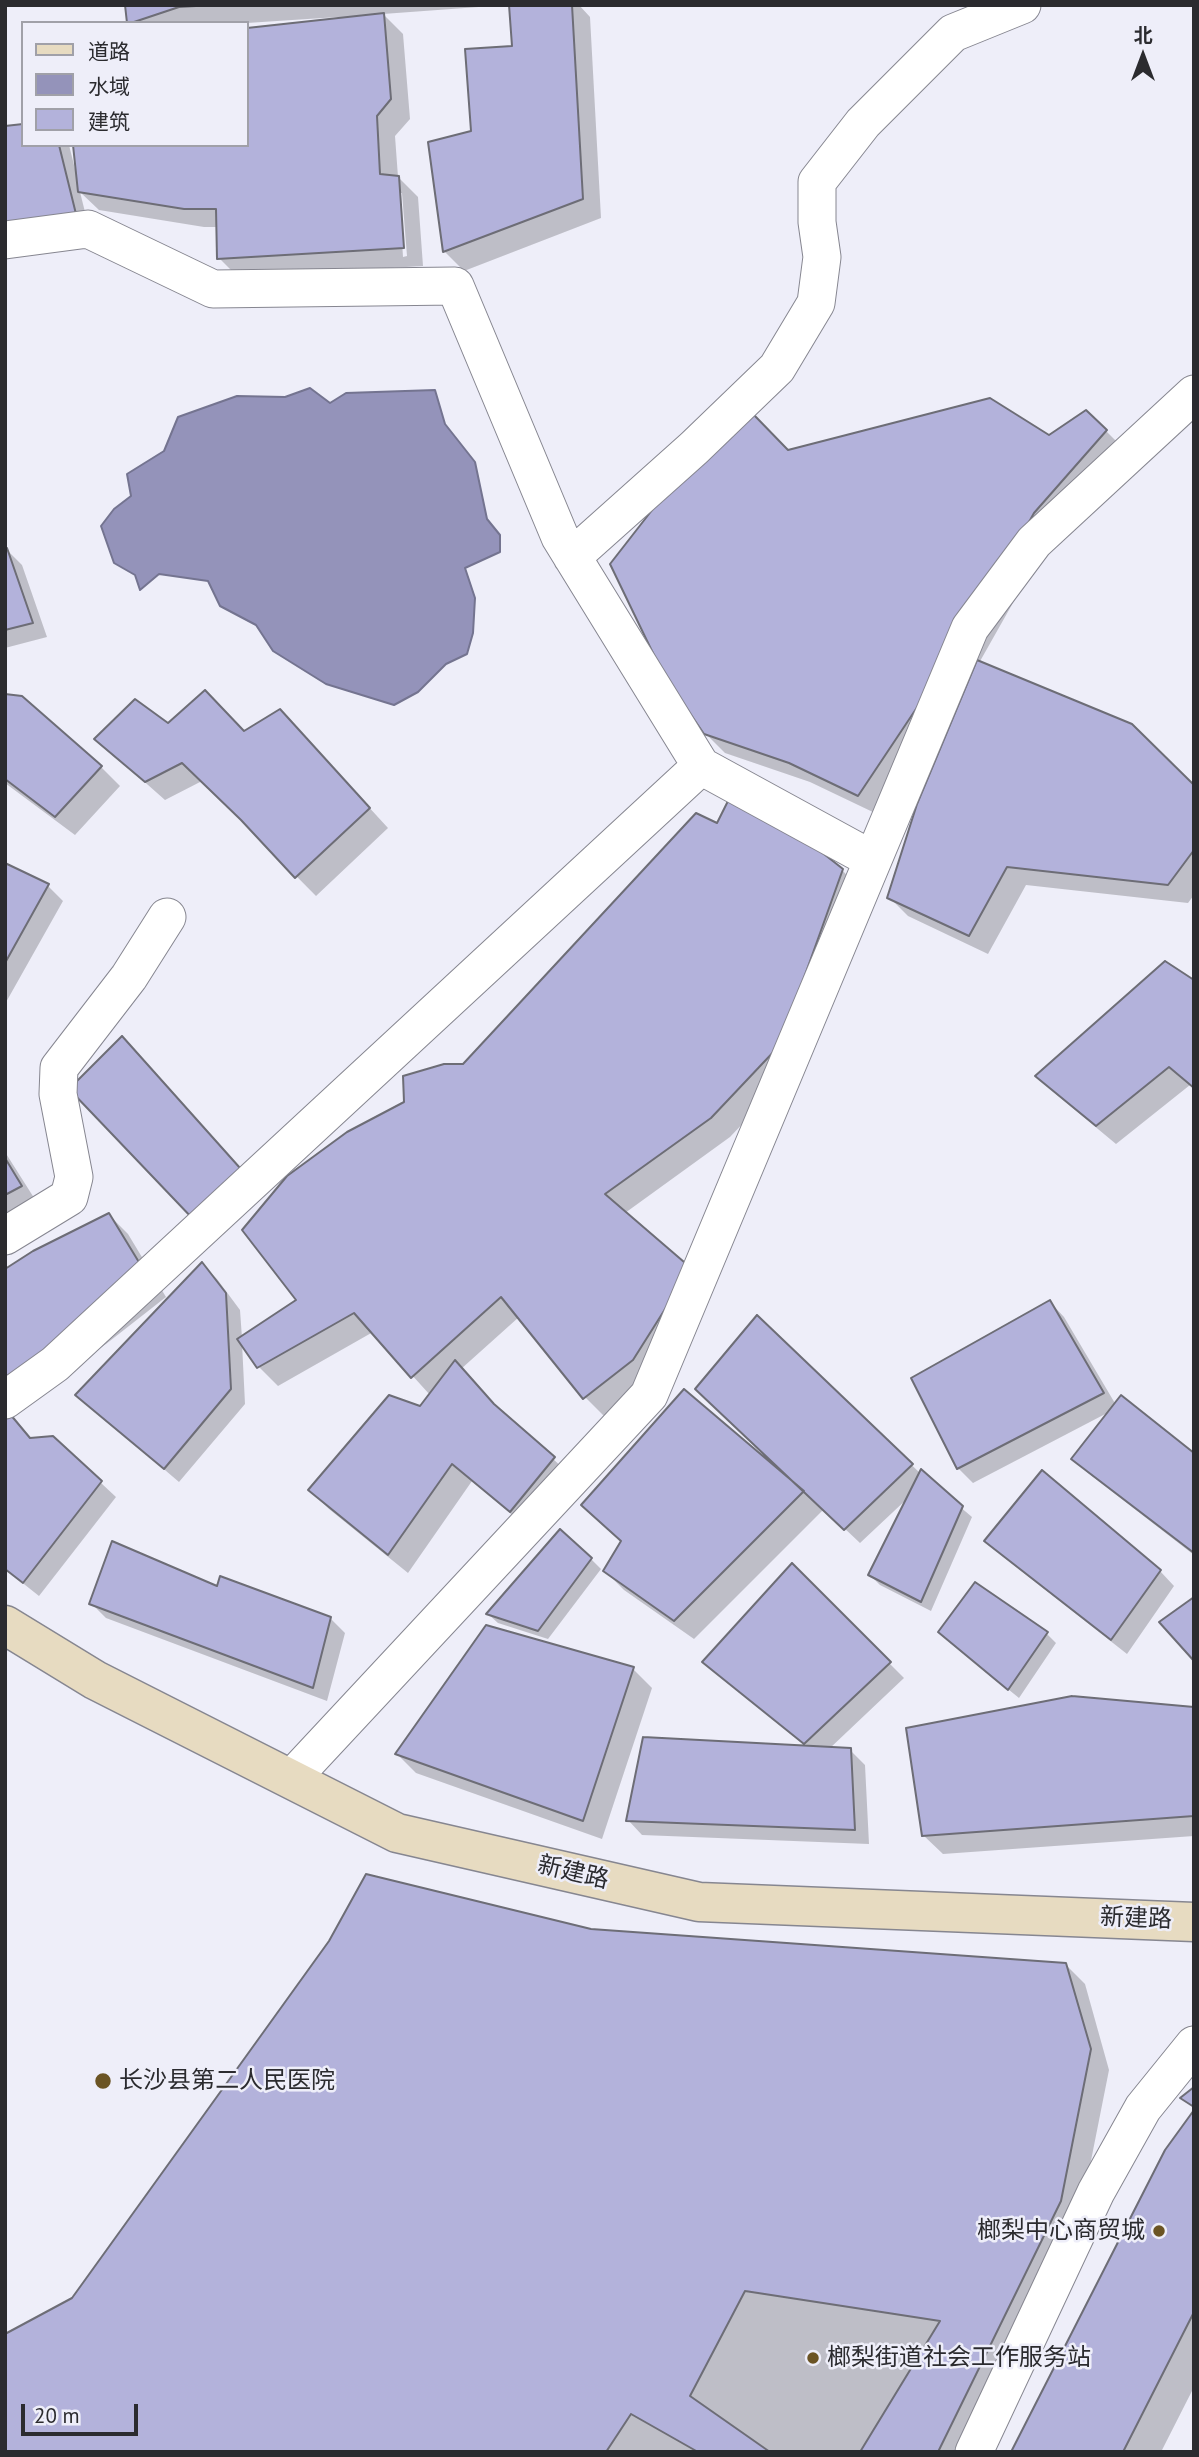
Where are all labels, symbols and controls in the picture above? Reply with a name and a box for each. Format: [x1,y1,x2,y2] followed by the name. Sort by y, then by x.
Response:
[21,21,248,147] legend
[1108,21,1178,91] north arrow
[1133,23,1153,47] text: 北
[88,38,130,65] text: 道路
[88,73,130,100] text: 水域
[88,108,130,135] text: 建筑
[535,1851,611,1895] street label: 新建路
[1100,1903,1172,1935] street label: 新建路
[119,2067,335,2095] place label: 长沙县第二人民医院
[93,2071,113,2091] marker: 长沙县第二人民医院
[977,2217,1145,2245] place label: 榔梨中心商贸城
[1151,2223,1167,2239] marker: 榔梨中心商贸城
[827,2344,1091,2372] place label: 榔梨街道社会工作服务站
[805,2350,821,2366] marker: 榔梨街道社会工作服务站
[24,2390,142,2434] scale bar
[34,2402,80,2429] text: 20 m

